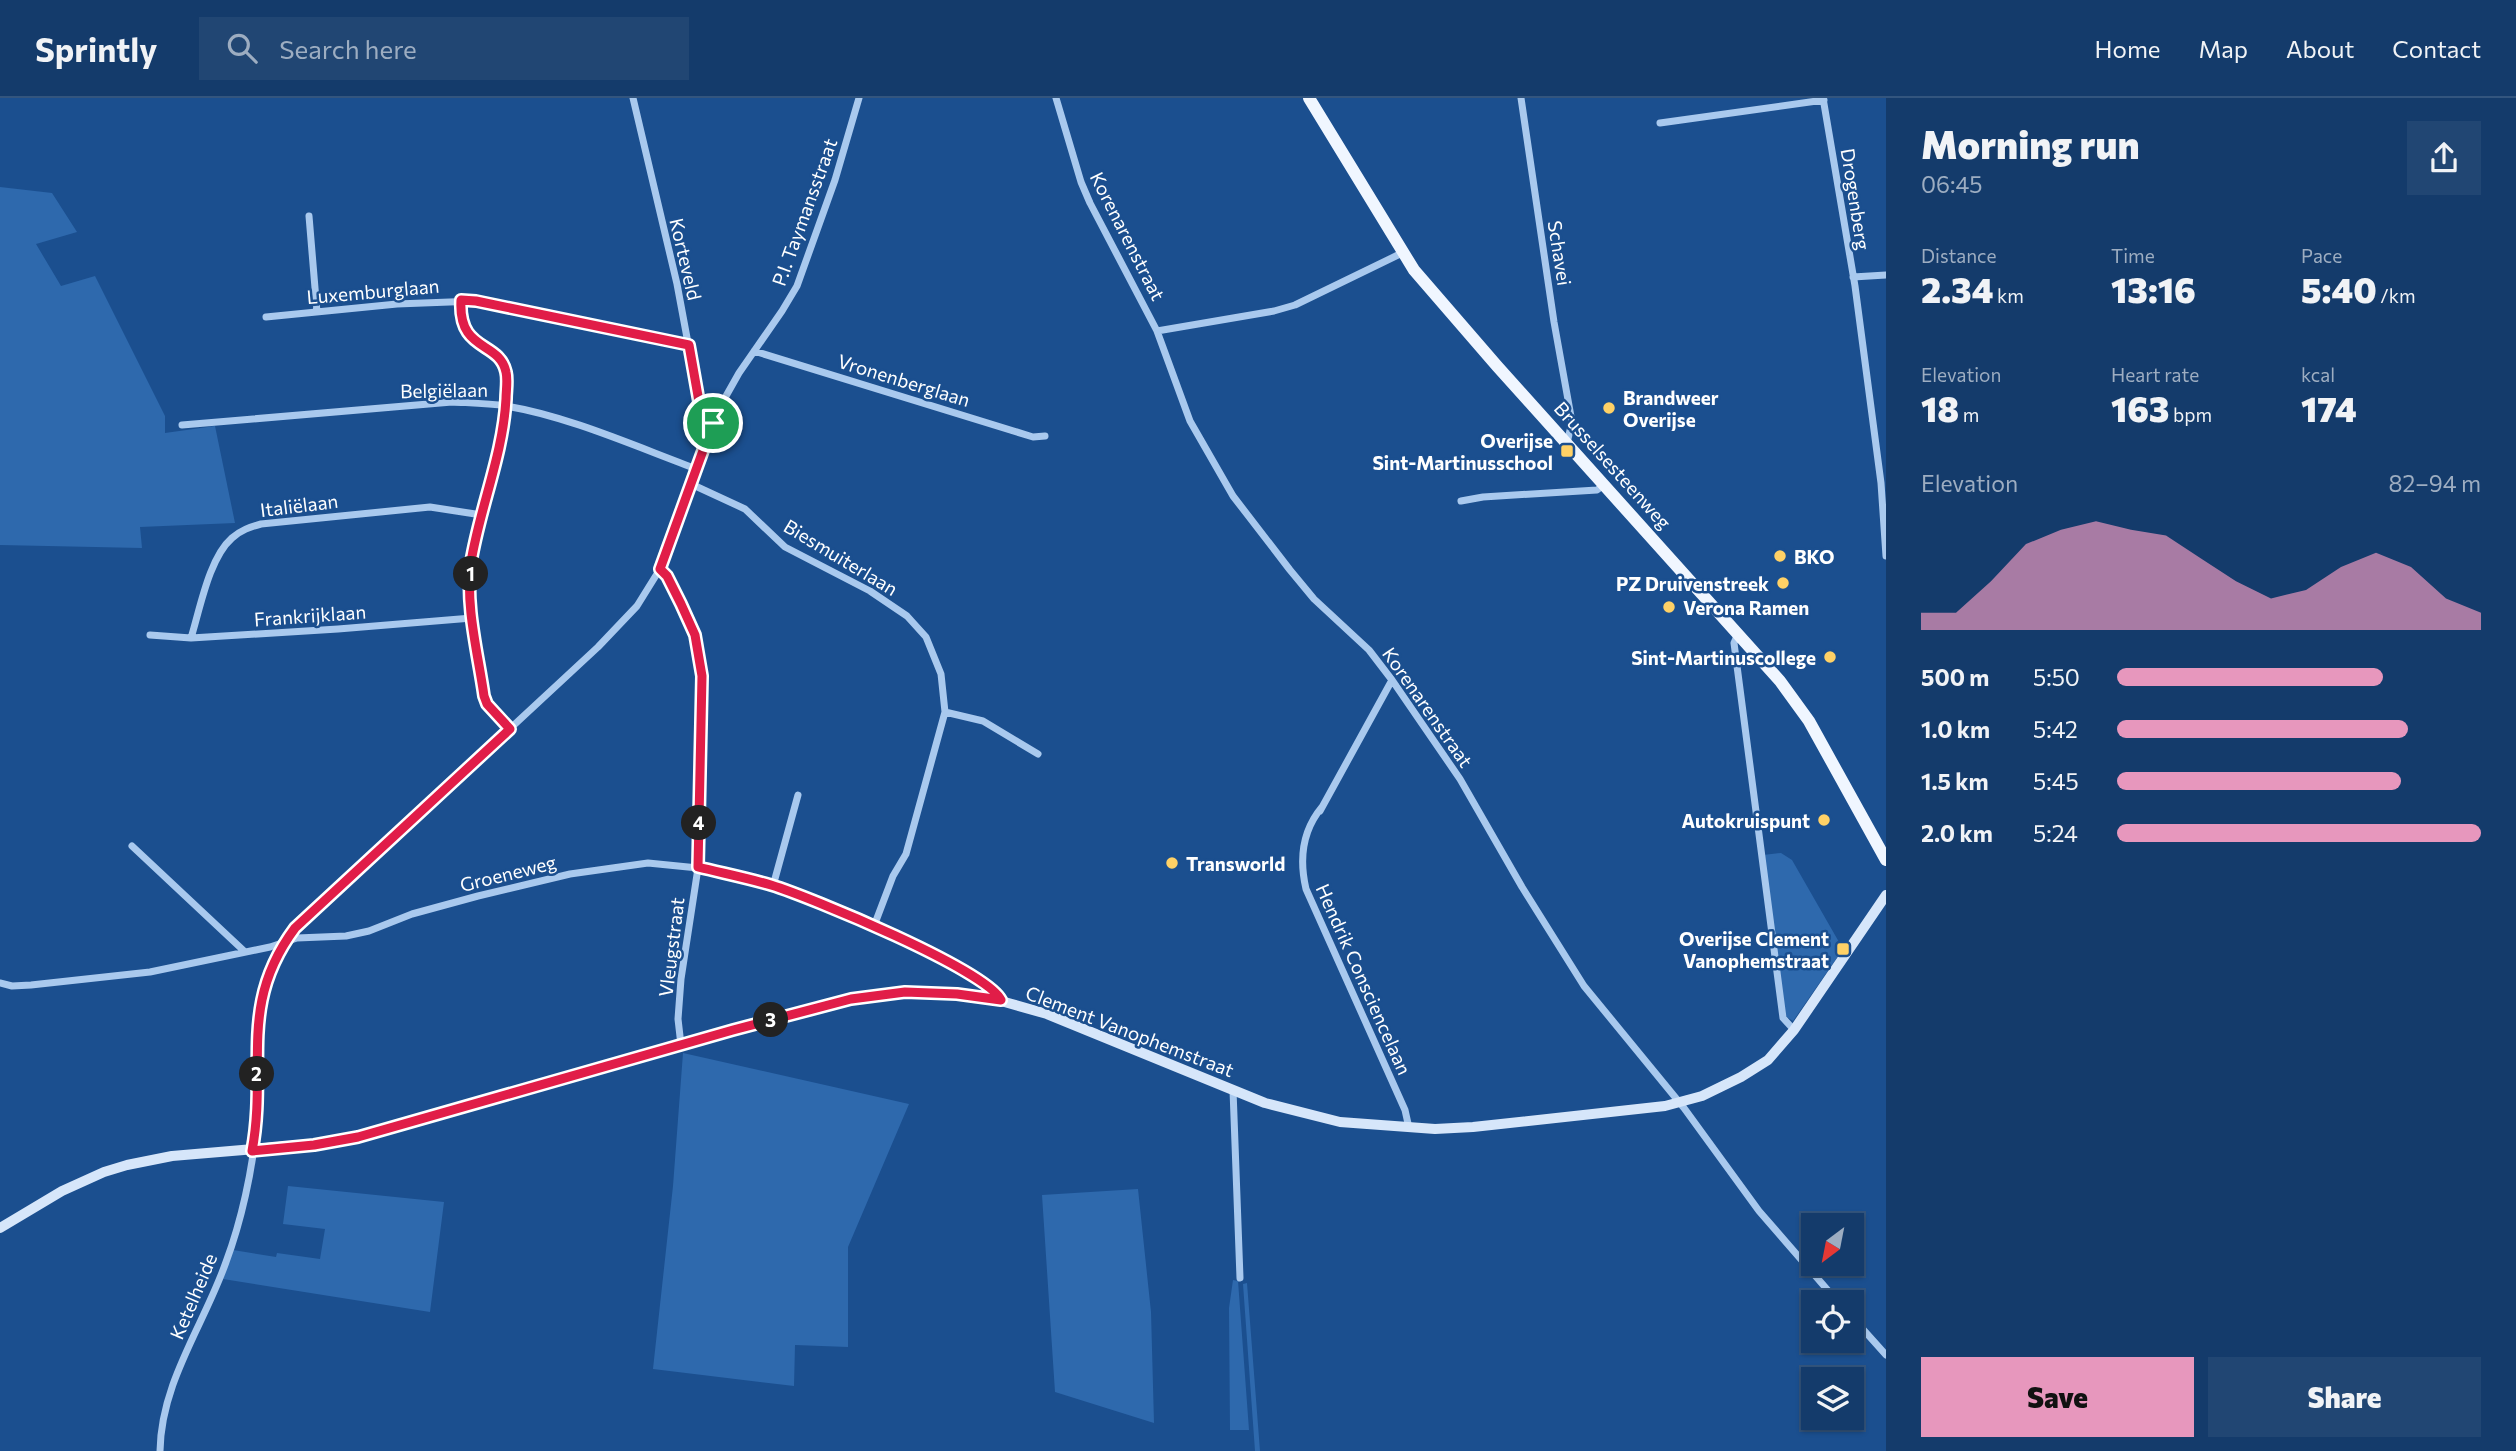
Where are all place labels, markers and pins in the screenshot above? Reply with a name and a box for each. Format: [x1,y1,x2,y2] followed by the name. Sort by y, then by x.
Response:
[1623,386,1719,431] place label: Brandweer Overijse
[683,393,743,453] pin
[1601,400,1617,416] marker: Brandweer Overijse
[1372,429,1553,474] place label: Overijse Sint-Martinusschool
[1559,443,1575,459] marker: Overijse Sint-Martinusschool
[1794,545,1835,568] place label: BKO
[1772,548,1788,564] marker: BKO
[454,556,489,592] pin: 1
[1616,572,1769,595] place label: PZ Druivenstreek
[1775,575,1791,591] marker: PZ Druivenstreek
[1683,596,1809,619] place label: Verona Ramen
[1661,599,1677,615] marker: Verona Ramen
[1631,646,1816,669] place label: Sint-Martinuscollege
[1822,649,1838,665] marker: Sint-Martinuscollege
[682,806,716,840] pin: 4
[1682,809,1810,832] place label: Autokruispunt
[1816,812,1832,828] marker: Autokruispunt
[1186,852,1285,875] place label: Transworld
[1164,855,1180,871] marker: Transworld
[1679,927,1829,972] place label: Overijse Clement Vanophemstraat
[1835,941,1851,957] marker: Overijse Clement Vanophemstraat
[754,1002,788,1038] pin: 3
[240,1056,274,1091] pin: 2

